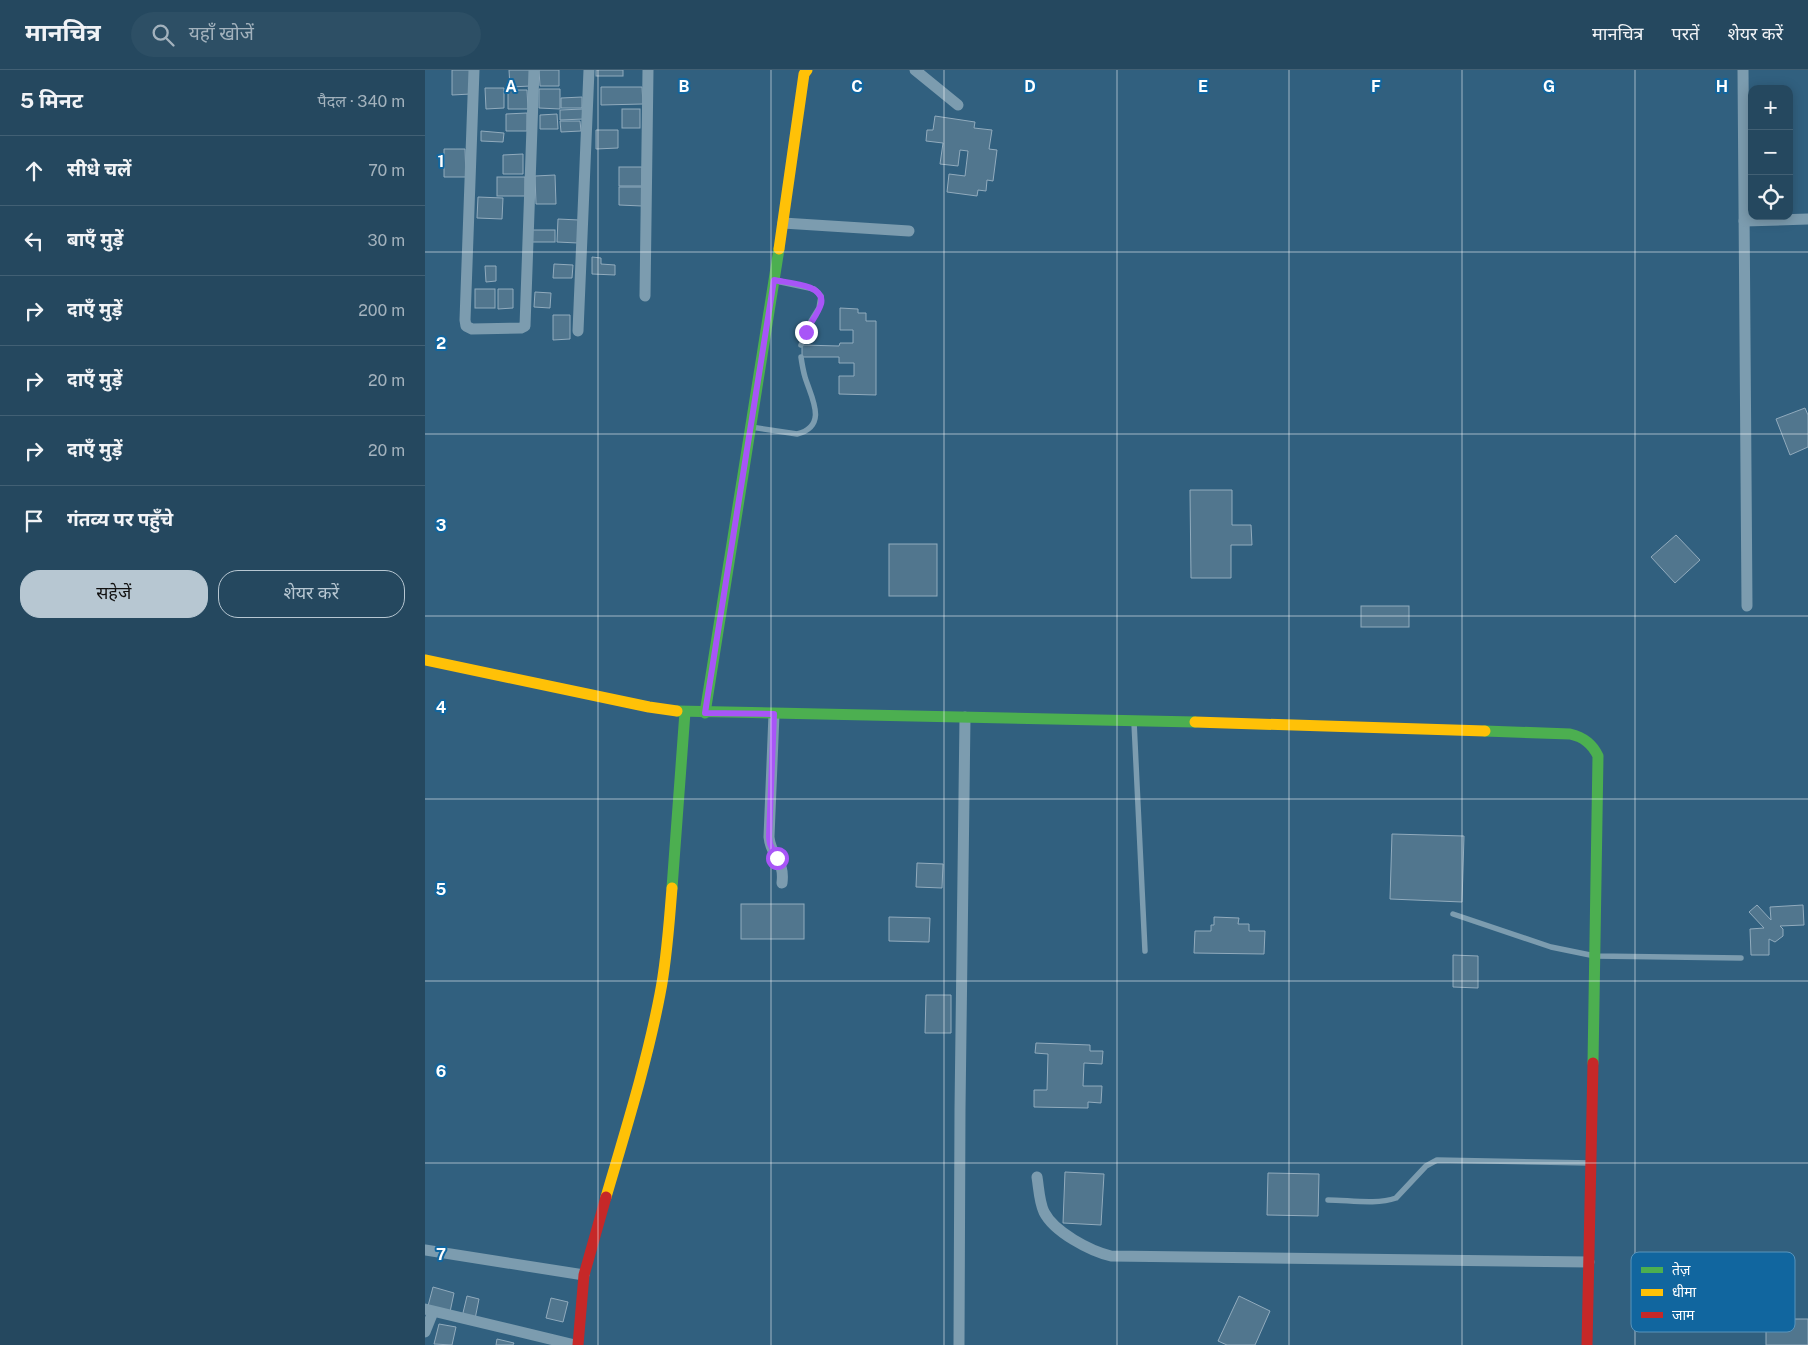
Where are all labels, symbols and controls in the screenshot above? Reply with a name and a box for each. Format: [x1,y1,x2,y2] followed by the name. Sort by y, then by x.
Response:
[131,12,481,57] search box
[25,18,101,46] text: मानचित्र
[149,21,177,49] icon: search
[189,22,254,44] text: यहाँ खोजें
[1592,23,1644,44] text: मानचित्र
[1672,23,1699,44] text: परतें
[1727,23,1783,44] text: शेयर करें
[505,77,517,96] text: A
[679,77,690,96] text: B
[851,77,863,96] text: C
[1024,77,1036,96] text: D
[1198,77,1208,96] text: E
[1371,77,1381,96] text: F
[1543,77,1555,96] text: G
[1716,77,1728,96] text: H
[1748,85,1793,220] map controls
[1748,85,1793,130] button: +
[20,88,83,113] text: 5 मिनट
[318,92,405,111] text: पैदल · 340 m
[1748,130,1793,175] button: −
[438,152,444,171] text: 1
[20,157,48,185] icon: ahead
[67,158,131,180] text: सीधे चलें
[368,161,405,180] text: 70 m
[1748,175,1793,220] button: locate
[20,227,48,255] icon: left
[67,228,123,250] text: बाएँ मुड़ें
[368,231,405,250] text: 30 m
[20,297,48,325] icon: right
[67,298,122,320] text: दाएँ मुड़ें
[358,301,405,320] text: 200 m
[795,321,818,344] route end
[436,334,446,353] text: 2
[20,367,48,395] icon: right
[67,368,122,390] text: दाएँ मुड़ें
[368,371,405,390] text: 20 m
[20,437,48,465] icon: right
[67,438,122,460] text: दाएँ मुड़ें
[368,441,405,460] text: 20 m
[20,507,48,535] icon: arrive
[67,508,173,530] text: गंतव्य पर पहुँचे
[436,516,446,535] text: 3
[20,570,208,618] button: सहेजें
[218,570,405,618] button: शेयर करें
[436,698,447,717] text: 4
[766,847,789,870] route start
[436,880,447,899] text: 5
[436,1062,446,1081] text: 6
[436,1245,446,1264] text: 7
[1631,1252,1795,1332] legend
[1672,1261,1691,1278] text: तेज़
[1672,1284,1697,1300] text: धीमा
[1672,1307,1695,1323] text: जाम

